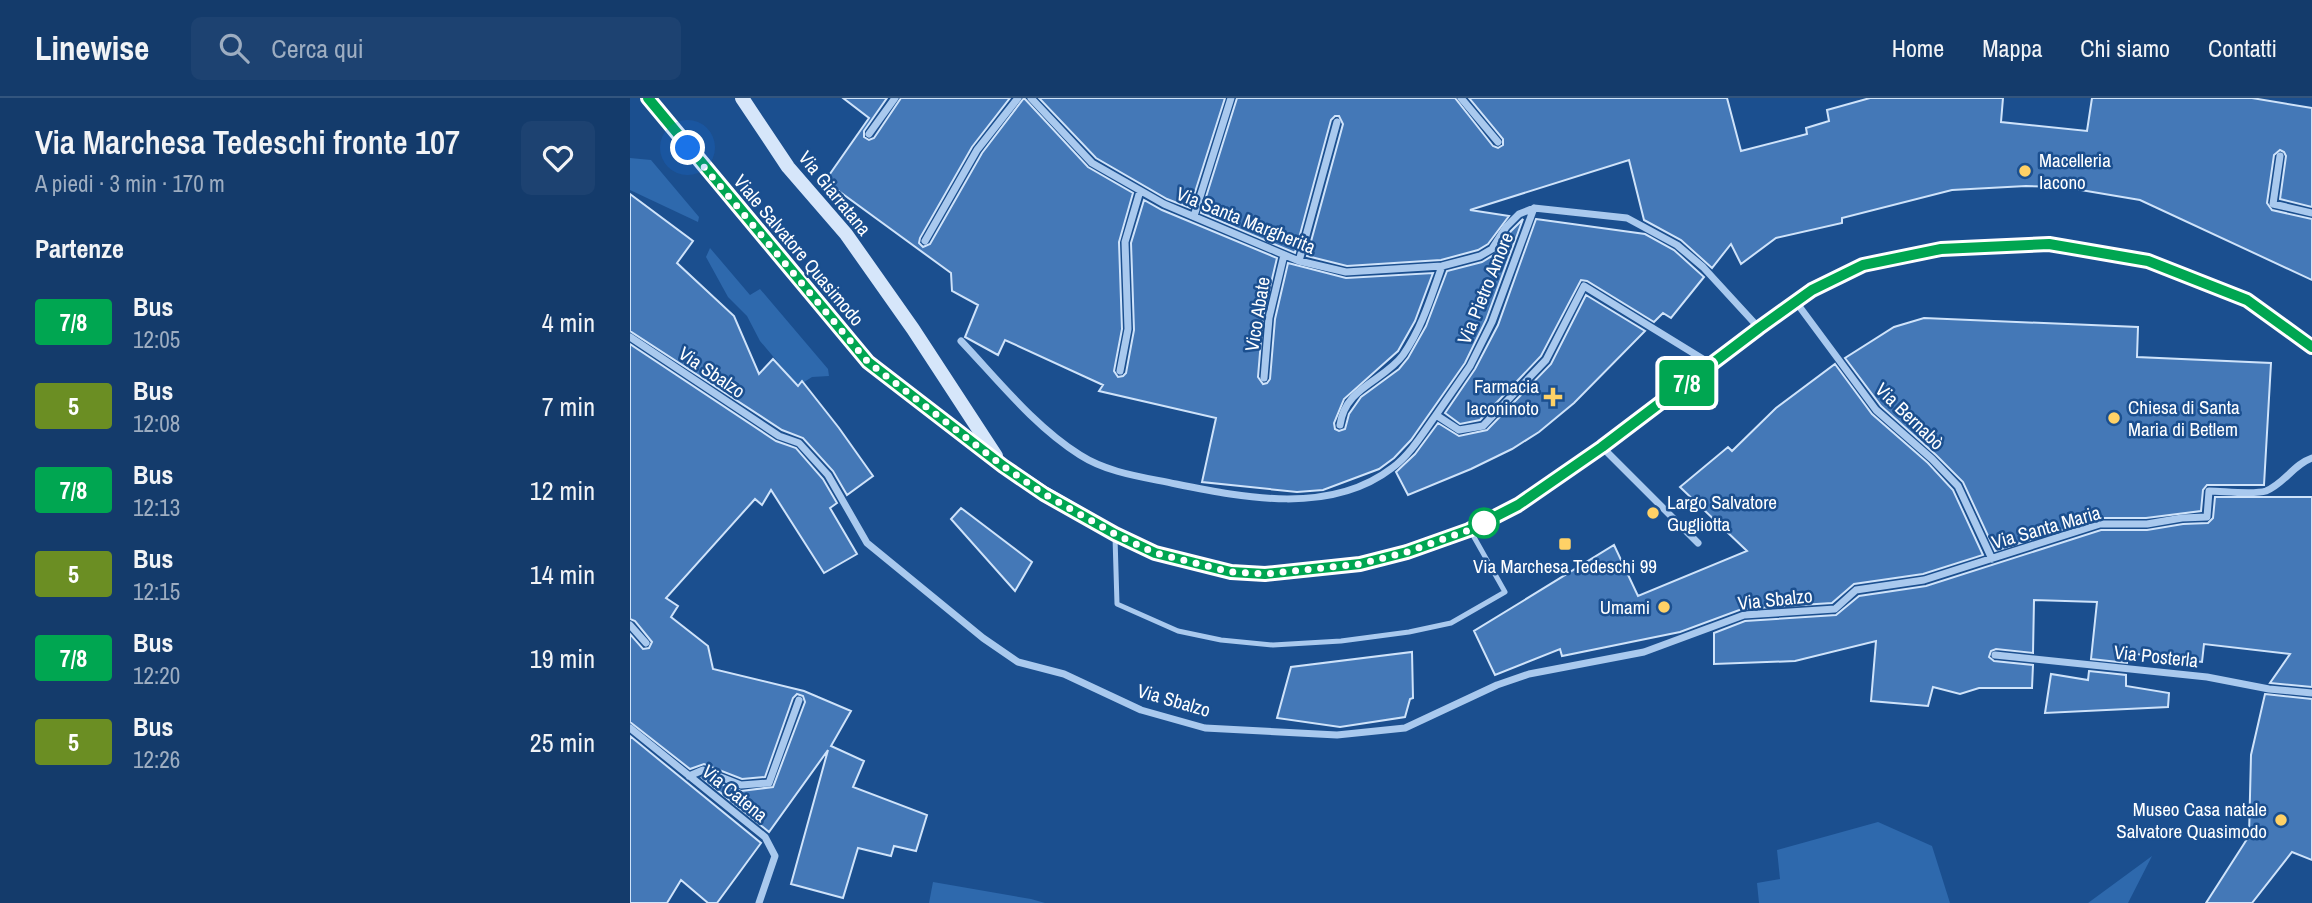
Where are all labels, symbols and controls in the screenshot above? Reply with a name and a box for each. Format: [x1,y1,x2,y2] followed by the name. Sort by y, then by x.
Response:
[191,17,681,80] search box
[35,26,149,70] text: Linewise
[215,29,253,67] icon: search
[271,31,364,66] text: Cerca qui
[1892,32,1944,64] text: Home
[1982,32,2042,64] text: Mappa
[2080,32,2170,64] text: Chi siamo
[2208,32,2277,64] text: Contatti
[35,120,460,164] text: Via Marchesa Tedeschi fronte 107
[521,121,595,195] button: heart
[670,130,705,165] your location
[793,145,877,241] street label: Via Giarratana
[2039,147,2111,195] place label: Macelleria Iacono
[2017,163,2033,179] marker: Macelleria Iacono
[35,168,225,199] text: A piedi · 3 min · 170 m
[728,169,870,331] street label: Viale Salvatore Quasimodo
[1173,180,1320,260] street label: Via Santa Margherita
[1451,228,1519,348] street label: Via Pietro Amore
[35,231,124,266] text: Partenze
[1238,275,1276,353] street label: Vico Abate
[133,289,173,324] text: Bus
[542,305,595,340] text: 4 min
[60,306,87,338] text: 7/8
[133,324,180,355] text: 12:05
[674,340,750,404] street label: Via Sbalzo
[1647,360,1727,406] line badge: 7/8
[1673,367,1701,399] text: 7/8
[133,373,173,408] text: Bus
[1466,373,1539,421] place label: Farmacia Iaconinoto
[1870,377,1950,455] street label: Via Bernabò
[542,389,595,424] text: 7 min
[1545,389,1561,405] marker: Farmacia Iaconinoto
[68,390,79,422] text: 5
[2128,394,2240,442] place label: Chiesa di Santa Maria di Betlem
[133,408,180,439] text: 12:08
[2106,410,2122,426] marker: Chiesa di Santa Maria di Betlem
[133,457,173,492] text: Bus
[530,473,595,508] text: 12 min
[60,474,87,506] text: 7/8
[1667,489,1777,537] place label: Largo Salvatore Gugliotta
[133,492,180,523] text: 12:13
[1988,499,2104,555] street label: Via Santa Maria
[1645,505,1661,521] marker: Largo Salvatore Gugliotta
[1469,508,1499,538] unlabelled marker
[1557,536,1573,552] marker: Via Marchesa Tedeschi 99
[133,541,173,576] text: Bus
[1473,553,1657,579] place label: Via Marchesa Tedeschi 99
[530,557,595,592] text: 14 min
[68,558,79,590] text: 5
[133,576,180,607] text: 12:15
[1736,582,1814,616] street label: Via Sbalzo
[1600,594,1650,620] place label: Umami
[1656,599,1672,615] marker: Umami
[133,625,173,660] text: Bus
[2113,639,2200,673] street label: Via Posterla
[530,641,595,676] text: 19 min
[60,642,87,674] text: 7/8
[133,660,180,691] text: 12:20
[1134,677,1214,723] street label: Via Sbalzo
[133,709,173,744] text: Bus
[530,725,595,760] text: 25 min
[68,726,79,758] text: 5
[133,744,180,775] text: 12:26
[697,758,774,828] street label: Via Catena
[2116,796,2267,844] place label: Museo Casa natale Salvatore Quasimodo
[2273,812,2289,828] marker: Museo Casa natale Salvatore Quasimodo

